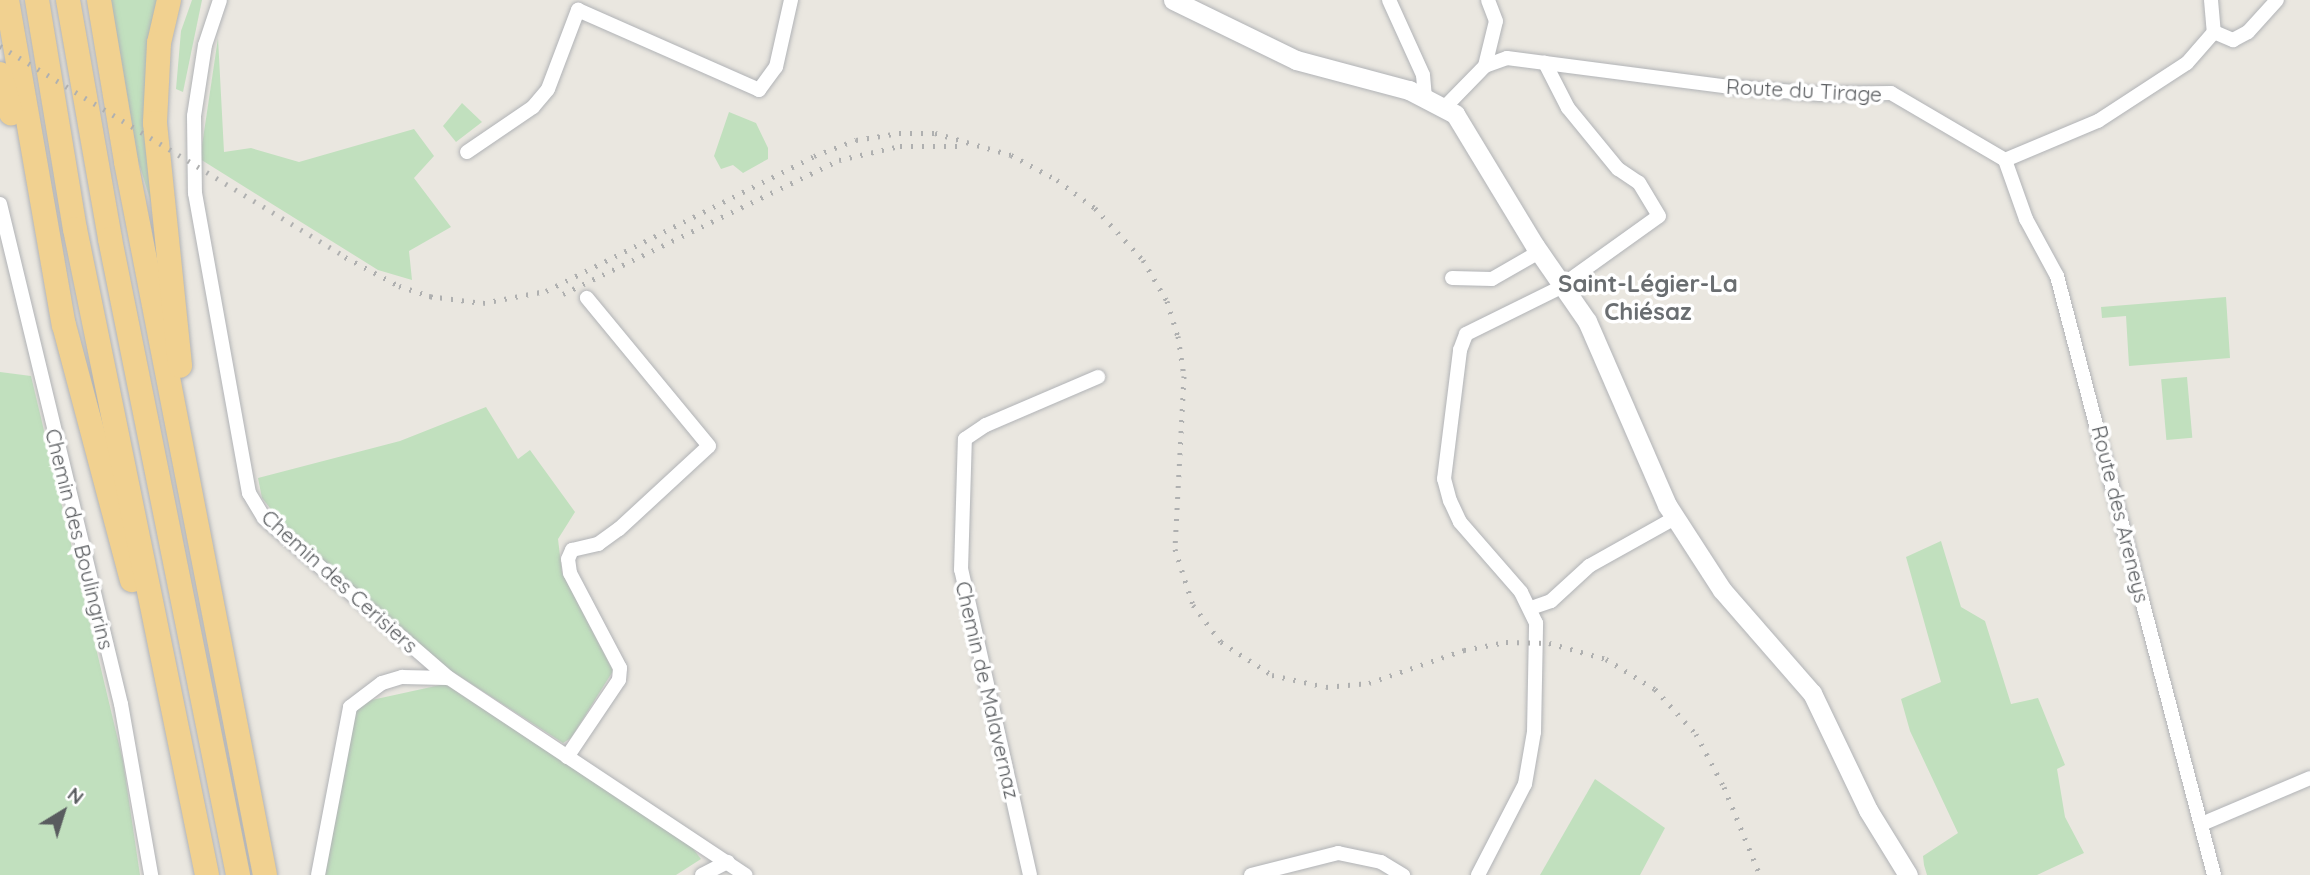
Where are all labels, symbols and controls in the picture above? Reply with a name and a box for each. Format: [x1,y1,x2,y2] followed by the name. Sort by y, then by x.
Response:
[1725,73,1883,107] street label: Route du Tirage
[1558,270,1738,326] district label: Saint-Légier-La Chiésaz
[2087,423,2155,605] street label: Route des Areneys
[40,426,120,652] street label: Chemin des Boulingrins
[257,504,423,658] street label: Chemin des Cerisiers
[951,579,1025,801] street label: Chemin de Malavernaz
[28,777,98,847] north arrow
[63,782,89,809] text: N

